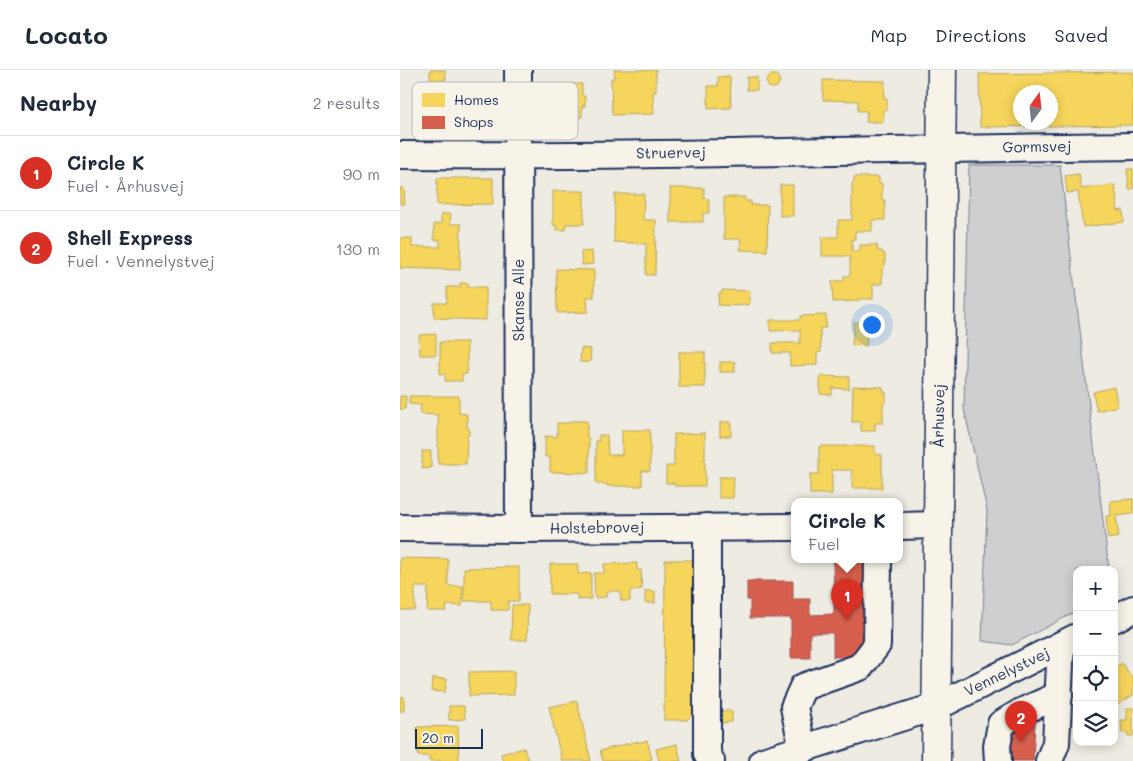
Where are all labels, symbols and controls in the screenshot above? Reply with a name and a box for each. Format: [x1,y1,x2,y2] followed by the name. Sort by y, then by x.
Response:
[25,19,108,50] text: Locato
[870,23,907,47] text: Map
[935,23,1027,47] text: Directions
[1055,23,1108,47] text: Saved
[412,82,578,140] legend
[1013,85,1058,130] north arrow
[20,89,97,116] text: Nearby
[454,90,499,109] text: Homes
[313,92,380,113] text: 2 results
[454,112,494,131] text: Shops
[1002,135,1072,157] street label: Gormsvej
[636,141,706,163] street label: Struervej
[67,150,145,175] text: Circle K
[32,163,40,184] text: 1
[343,163,380,184] text: 90 m
[67,175,184,196] text: Fuel · Århusvej
[67,225,193,250] text: Shell Express
[32,238,40,259] text: 2
[336,238,380,259] text: 130 m
[67,250,215,271] text: Fuel · Vennelystvej
[508,259,528,341] street label: Skanse Alle
[859,312,885,338] your location
[927,384,949,448] street label: Århusvej
[791,498,903,563] popup
[808,508,886,533] text: Circle K
[549,516,645,538] street label: Holstebrovej
[808,533,840,554] text: Fuel
[1073,566,1118,746] map controls
[1073,566,1118,611] button: +
[831,579,863,620] pin: 1
[1073,611,1118,656] button: −
[961,642,1053,700] street label: Vennelystvej
[1073,656,1118,701] button: locate
[1005,701,1037,742] pin: 2
[1073,701,1118,746] button: layers
[415,726,482,749] scale bar
[422,728,454,747] text: 20 m

